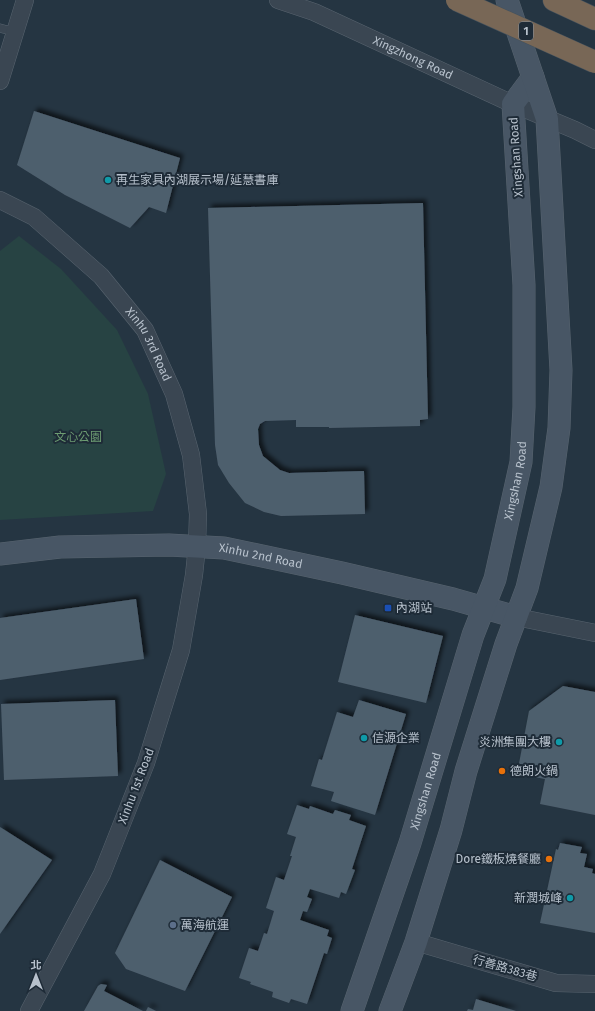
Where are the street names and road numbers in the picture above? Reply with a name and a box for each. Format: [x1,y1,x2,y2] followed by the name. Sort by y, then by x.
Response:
[519,22,533,40] road number: 1
[371,33,455,82] street label: Xingzhong Road
[506,117,526,197] street label: Xingshan Road
[122,304,174,383] street label: Xinhu 3rd Road
[501,441,529,521] street label: Xingshan Road
[219,541,304,571] street label: Xinhu 2nd Road
[115,746,157,826] street label: Xinhu 1st Road
[407,751,444,831] street label: Xingshan Road
[471,952,539,984] street label: 行善路383巷

